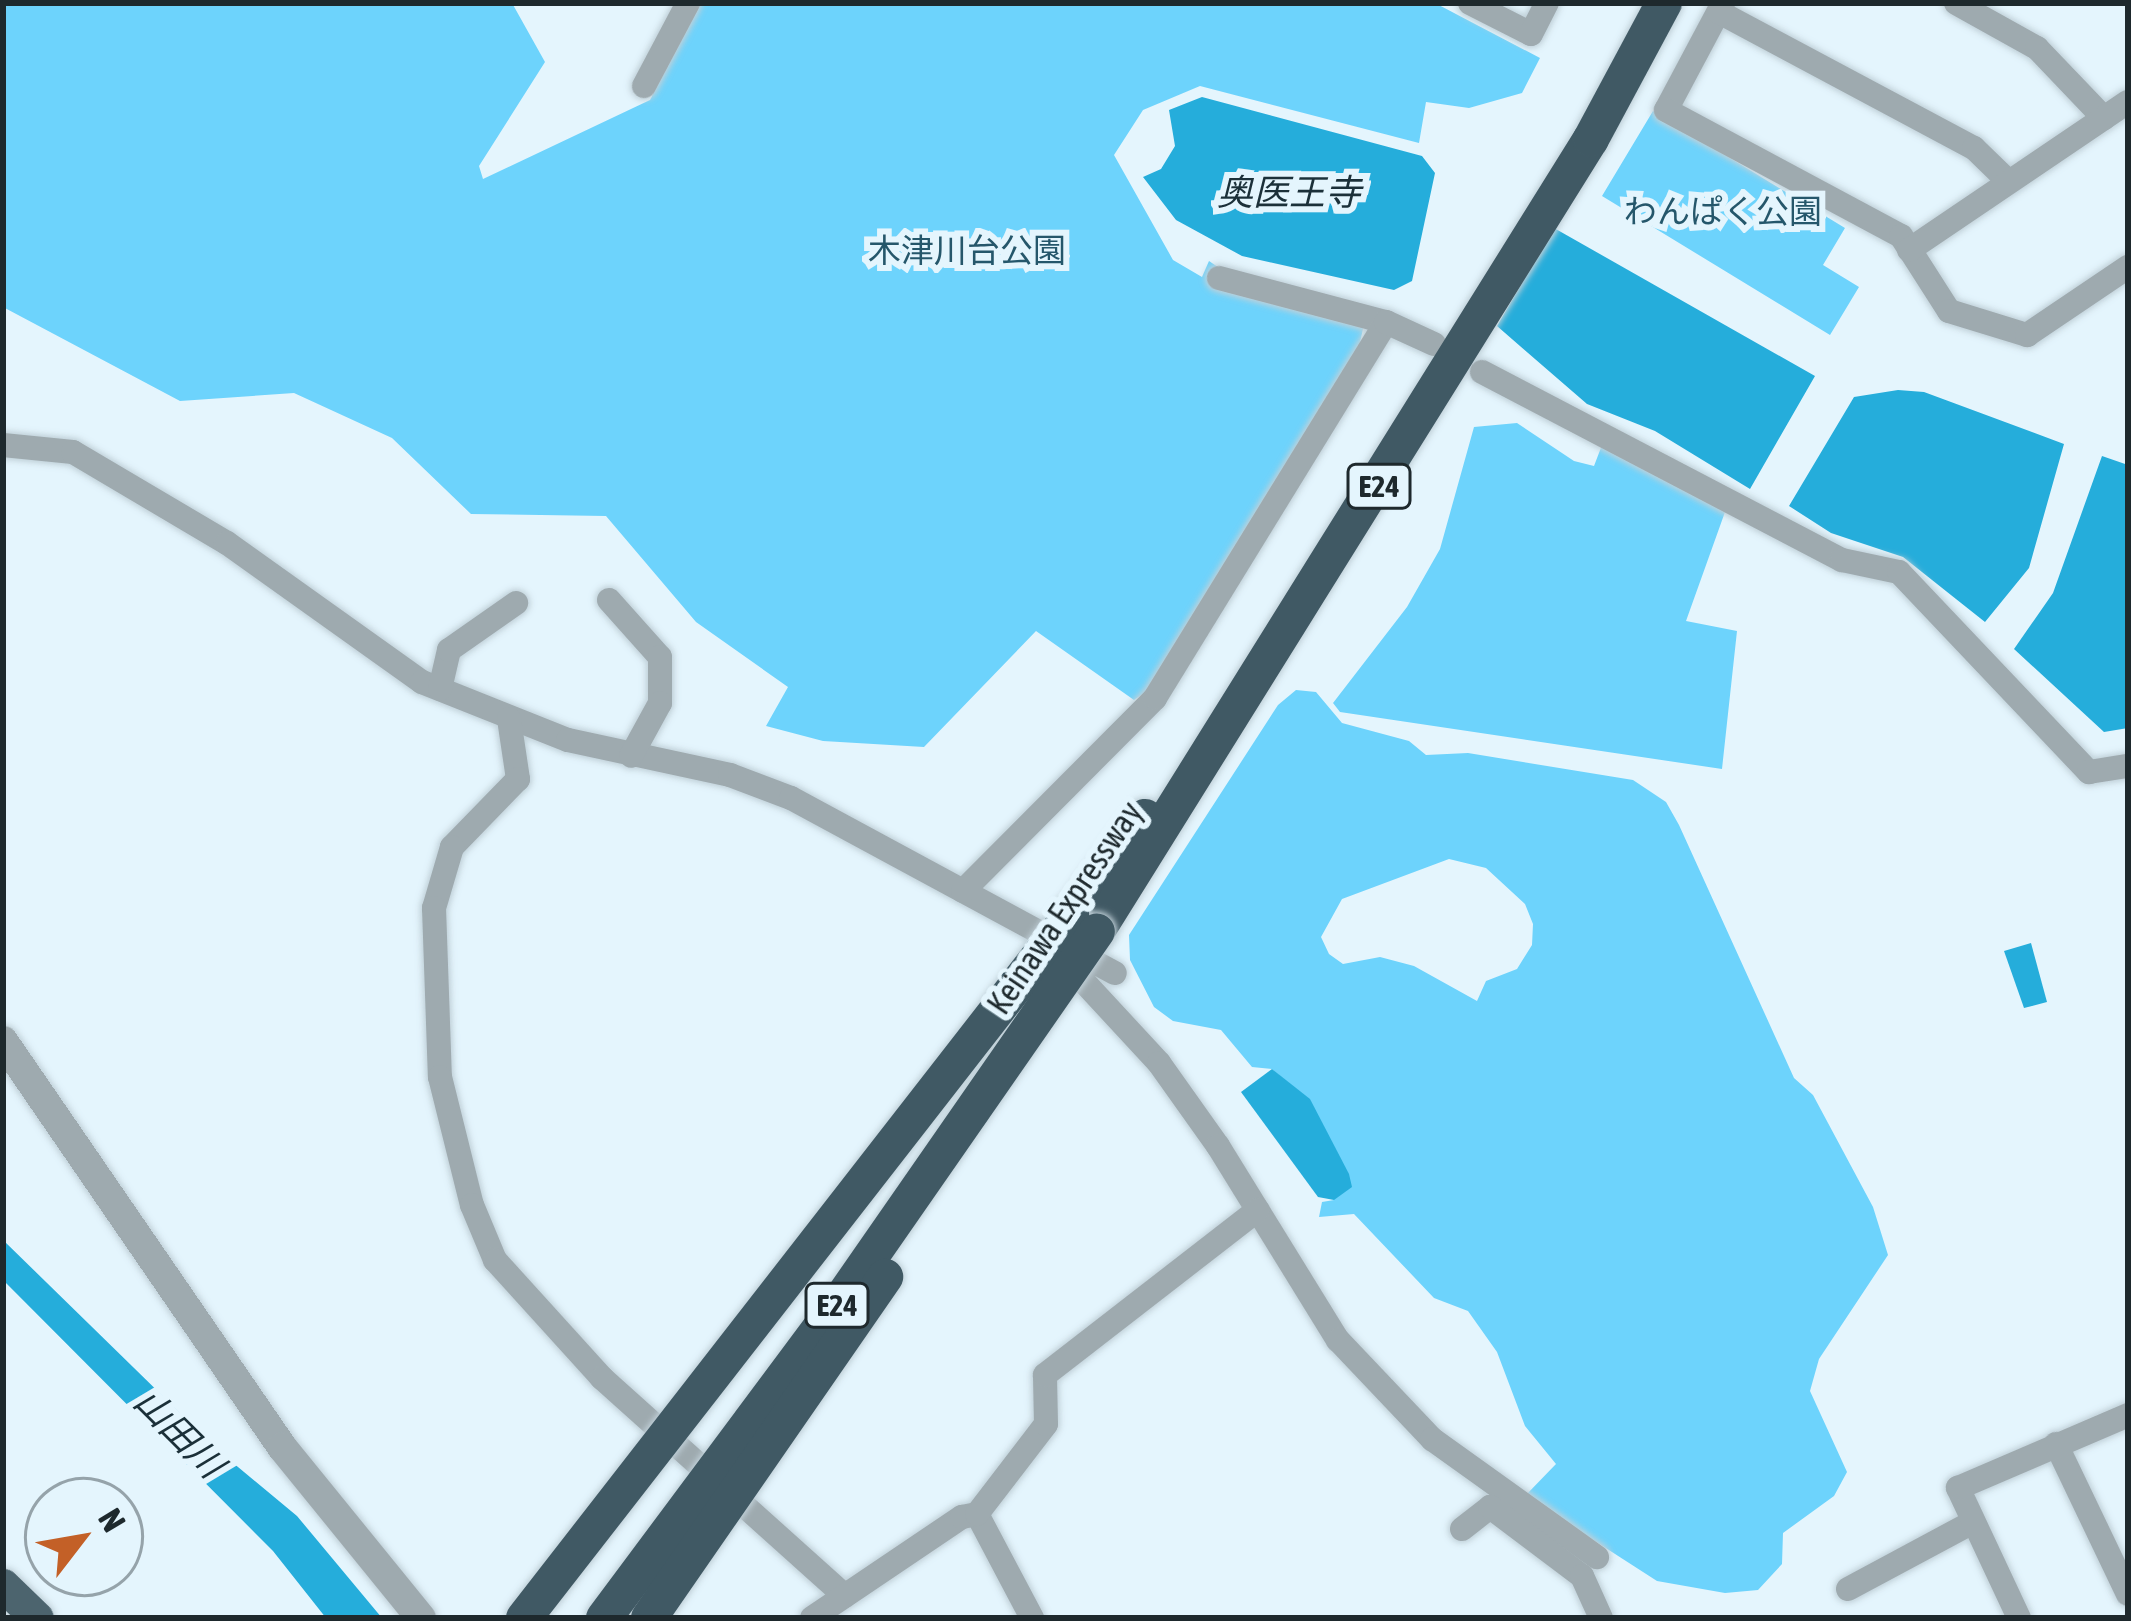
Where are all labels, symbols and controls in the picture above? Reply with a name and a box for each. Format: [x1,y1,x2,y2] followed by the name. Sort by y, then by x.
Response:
[1217,171,1361,215] water label: 奥医王寺
[1624,192,1822,232] park label: わんぱく公園
[868,231,1066,271] park label: 木津川台公園
[1346,462,1412,510] road number: E24
[979,794,1151,1022] street label: Keinawa Expressway
[804,1281,870,1329] road number: E24
[126,1380,232,1486] water label: 山田川
[24,1477,144,1597] north arrow
[91,1502,134,1538] text: N

